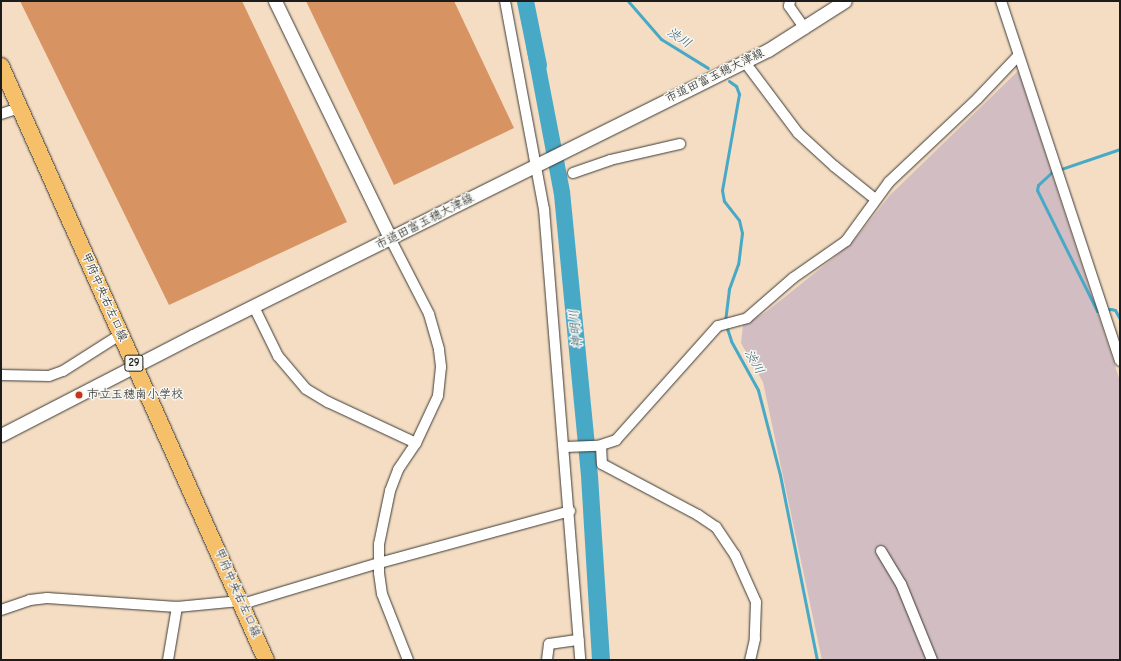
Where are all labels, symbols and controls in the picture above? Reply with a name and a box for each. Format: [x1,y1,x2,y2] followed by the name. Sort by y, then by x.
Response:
[664,24,694,52] water label: 渋川
[663,46,767,106] street label: 市道田富玉穂大津線
[374,191,476,253] street label: 市道田富玉穂大津線
[78,250,130,344] street label: 甲府中央右左口線
[566,309,586,349] water label: 神明川
[741,347,767,377] water label: 渋川
[124,354,144,372] road number: 29
[87,388,183,402] place label: 市立玉穂南小学校
[74,390,84,400] marker: 市立玉穂南小学校
[211,546,263,640] street label: 甲府中央右左口線

